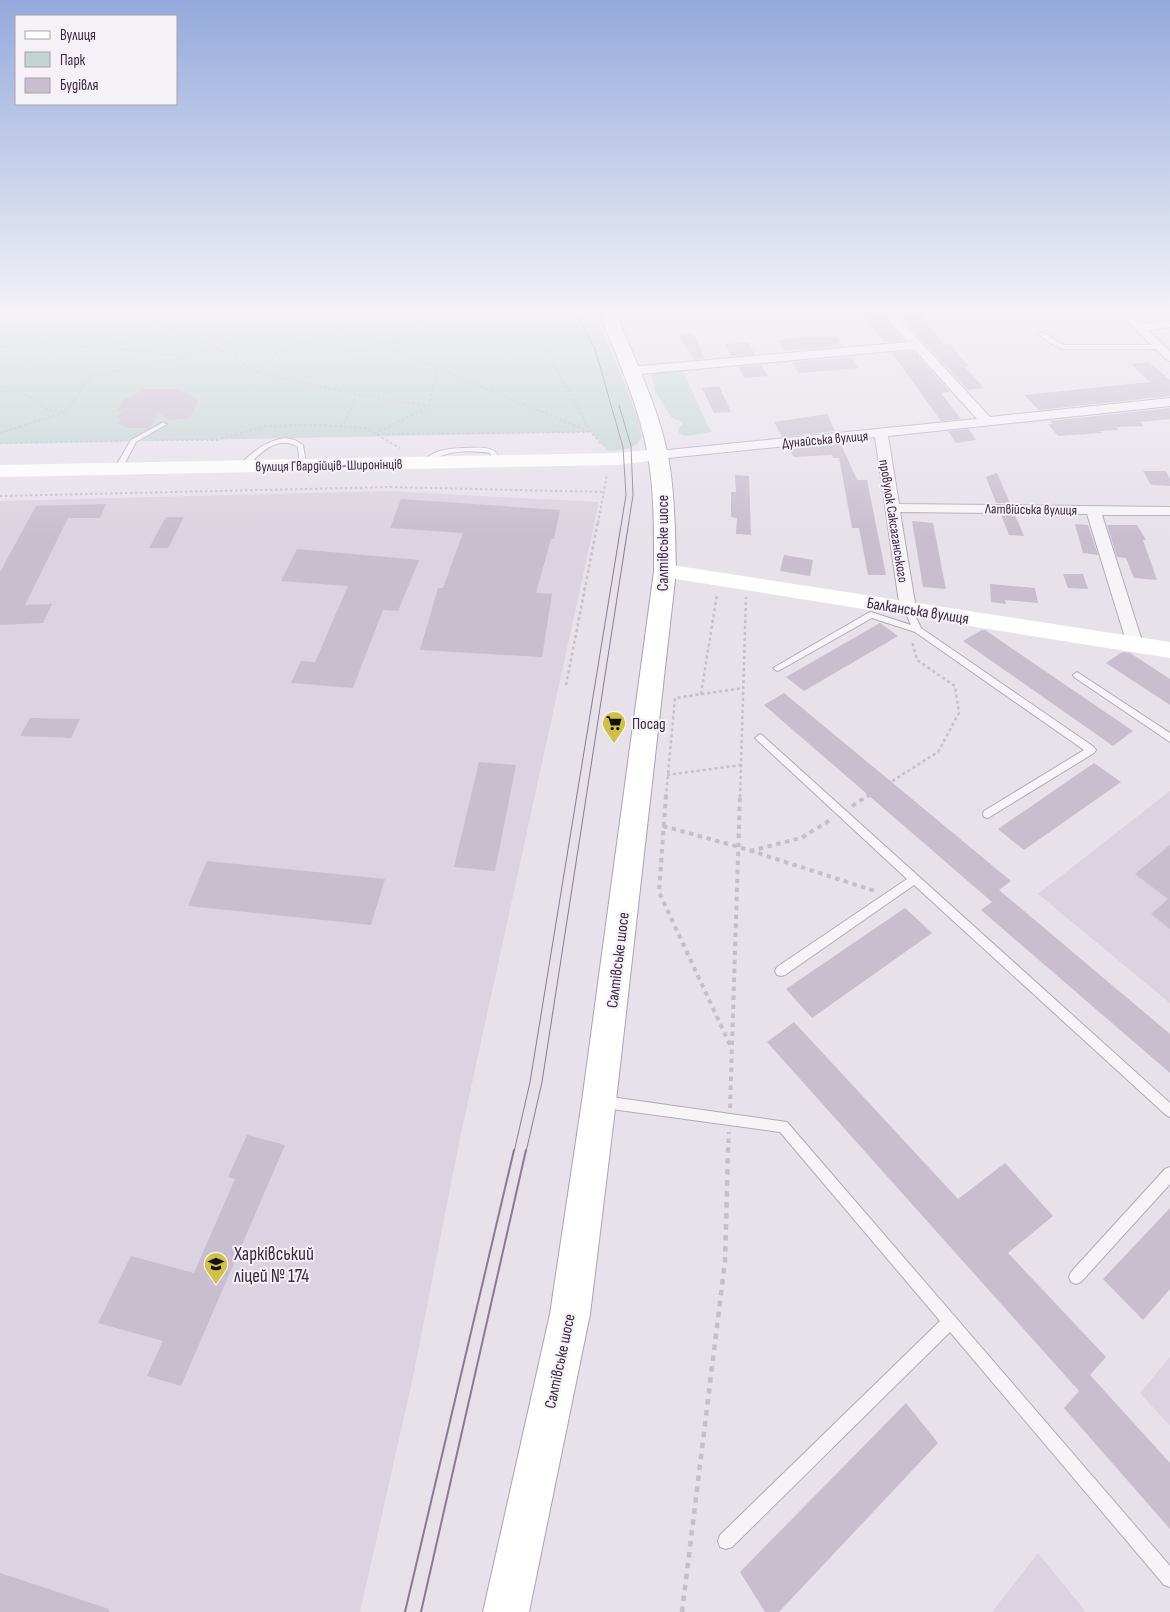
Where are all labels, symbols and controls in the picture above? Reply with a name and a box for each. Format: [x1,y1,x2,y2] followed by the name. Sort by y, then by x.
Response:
[15,15,178,105] legend
[60,26,96,45] text: Вулиця
[60,51,86,70] text: Парк
[60,76,99,95] text: Будівля
[781,427,869,452] street label: Дунайська вулиця
[255,456,403,475] street label: вулиця Гвардійців-Широнінців
[875,458,912,584] street label: провулок Саксаганського
[654,495,673,591] street label: Салтівське шосе
[984,500,1077,519] street label: Латвійська вулиця
[865,594,970,629] street label: Балканська вулиця
[601,710,627,744] supermarket icon: Посад
[632,715,666,734] place label: Посад
[603,911,634,1009] street label: Салтівське шосе
[233,1243,314,1288] place label: Харківський ліцей № 174
[203,1251,229,1285] school or university icon: Харківський ліцей № 174
[541,1312,580,1410] street label: Салтівське шосе

